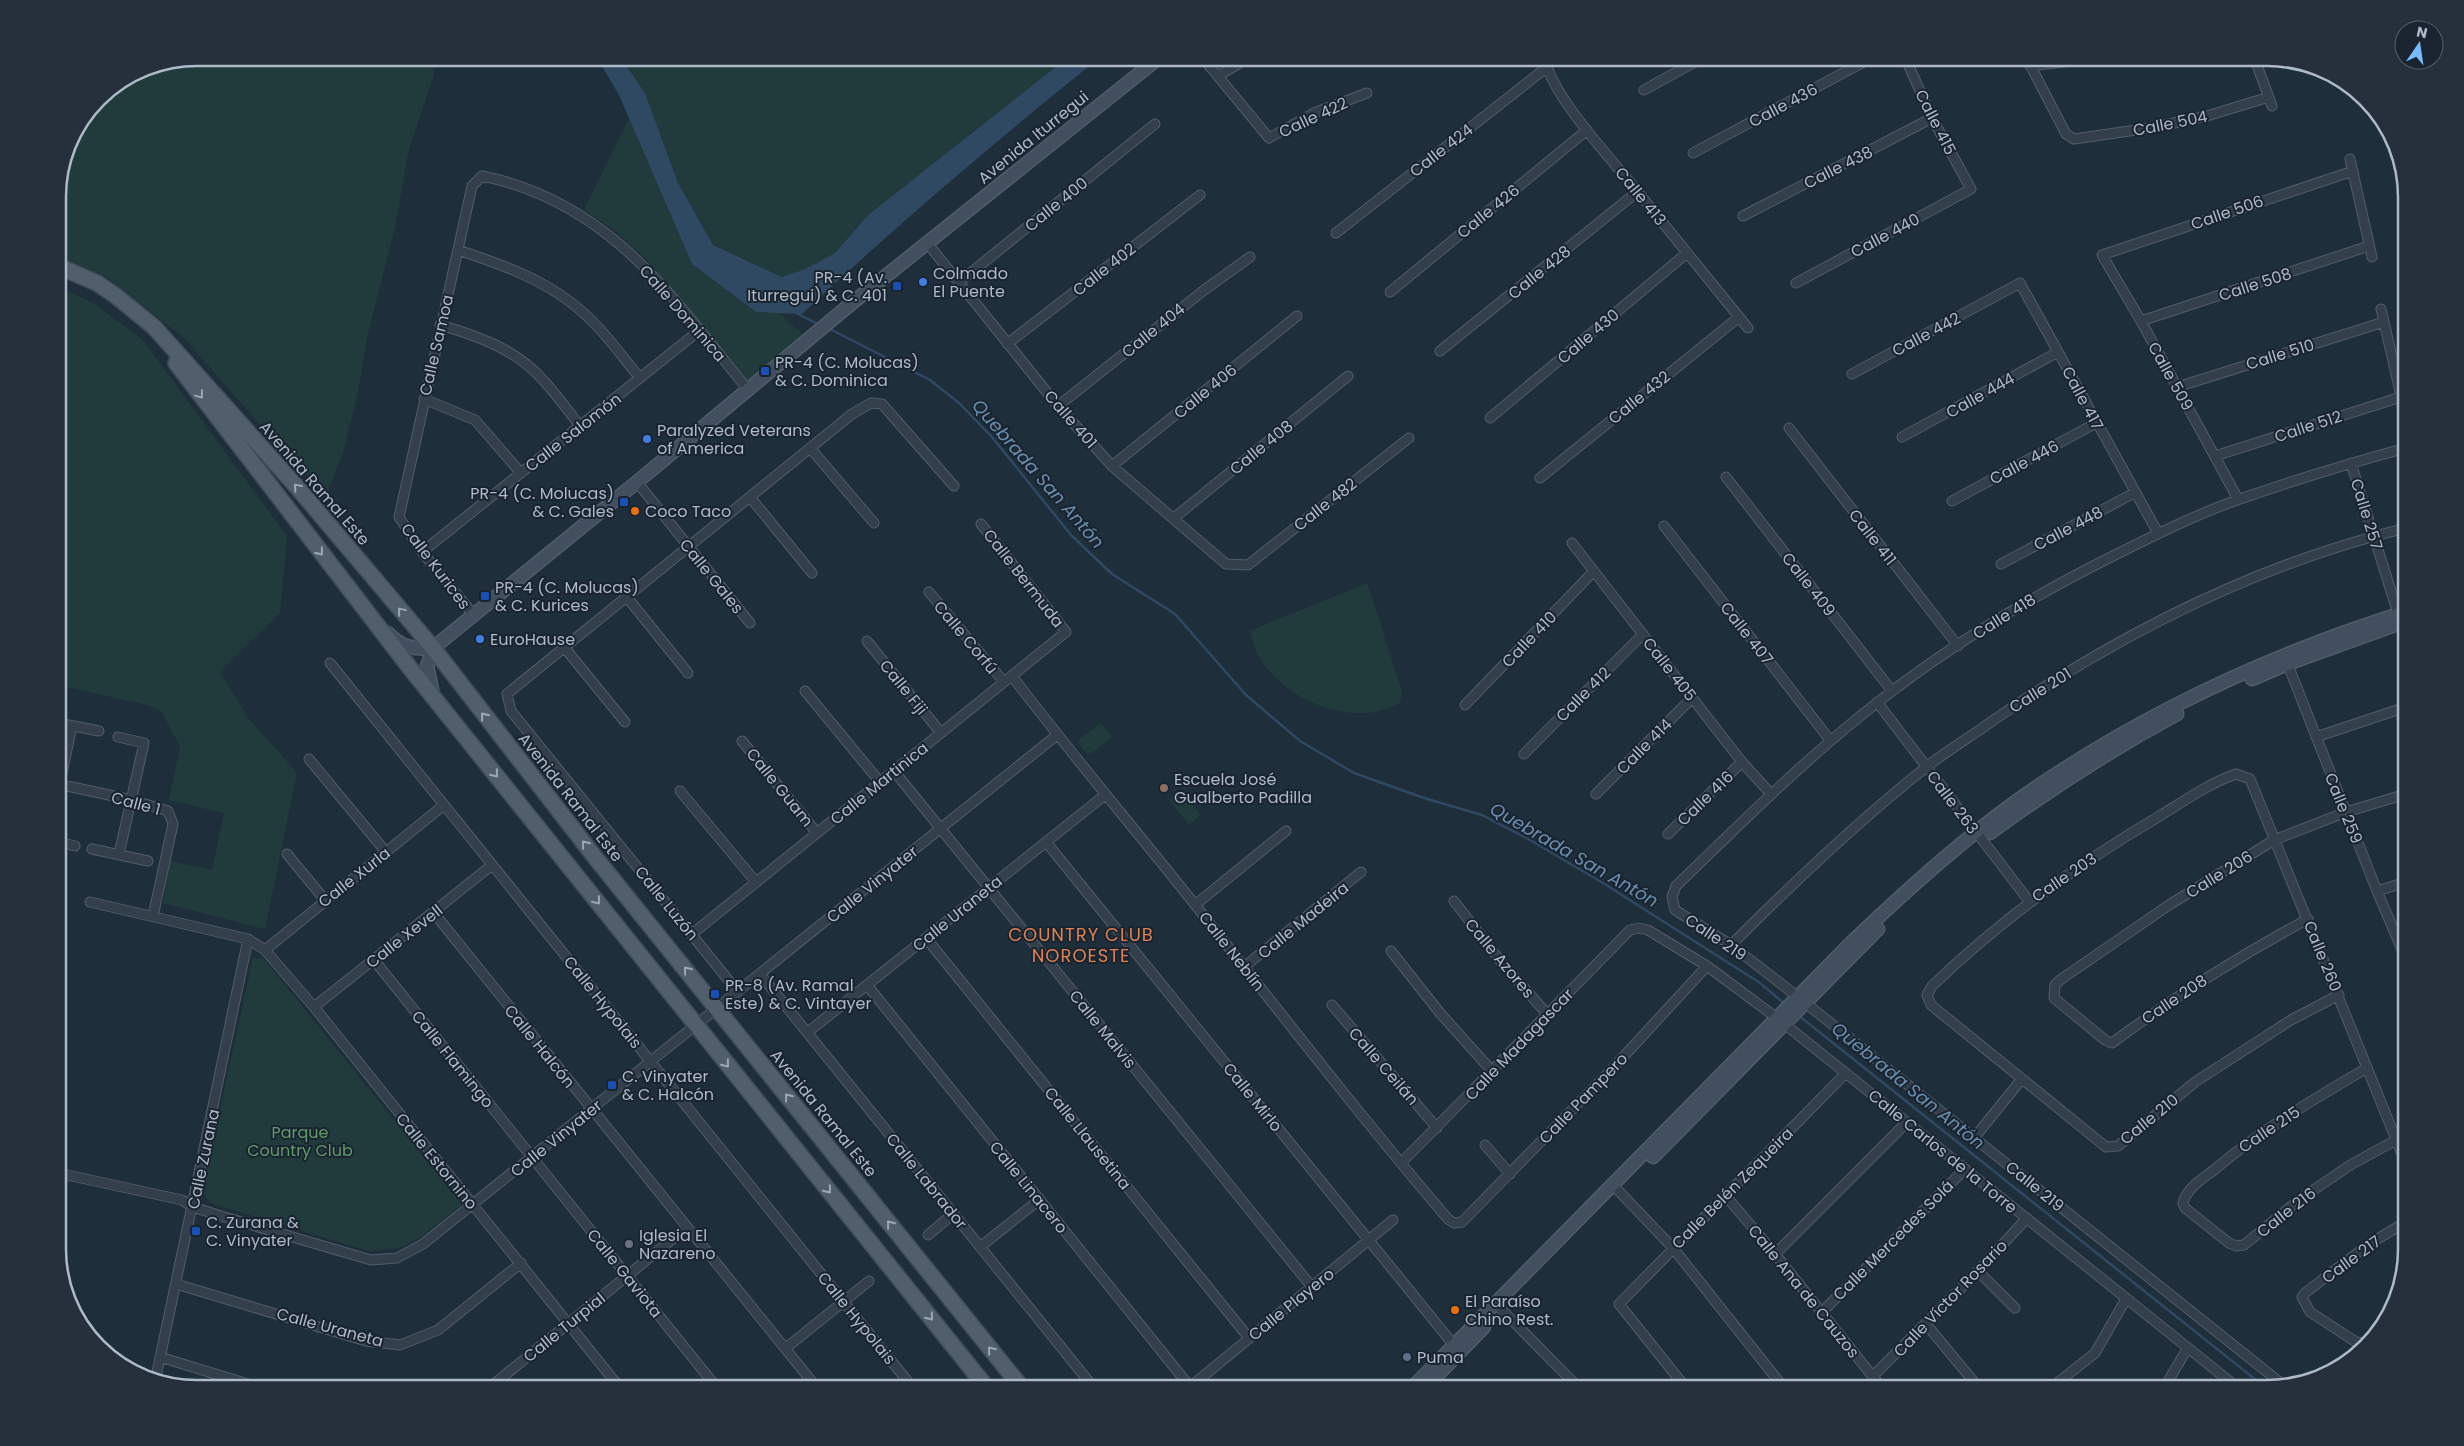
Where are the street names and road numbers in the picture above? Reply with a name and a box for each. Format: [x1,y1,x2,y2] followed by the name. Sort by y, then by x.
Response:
[1745,78,1822,133] street label: Calle 436
[973,85,1094,189] street label: Avenida Iturregui
[1909,86,1962,159] street label: Calle 415
[1275,91,1351,143] street label: Calle 422
[2131,105,2209,142] street label: Calle 504
[1405,118,1478,182] street label: Calle 424
[1800,140,1877,195] street label: Calle 438
[1610,162,1672,231] street label: Calle 413
[1020,172,1093,237] street label: Calle 400
[1452,179,1525,244] street label: Calle 426
[2188,189,2267,236] street label: Calle 506
[1847,208,1924,263] street label: Calle 440
[1068,237,1141,301] street label: Calle 402
[1503,240,1576,305] street label: Calle 428
[634,260,731,367] street label: Calle Dominica
[2216,262,2295,307] street label: Calle 508
[414,292,459,398] street label: Calle Samoa
[1117,298,1190,363] street label: Calle 404
[1552,304,1624,369] street label: Calle 430
[1888,307,1965,362] street label: Calle 442
[2243,333,2317,376] street label: Calle 510
[2142,338,2199,415] street label: Calle 509
[1169,359,1242,424] street label: Calle 406
[2056,362,2109,434] street label: Calle 417
[1603,365,1675,430] street label: Calle 432
[1942,367,2019,424] street label: Calle 444
[1039,385,1102,453] street label: Calle 401
[520,387,626,477] street label: Calle Salomón
[2271,405,2345,448] street label: Calle 512
[1225,415,1298,480] street label: Calle 408
[254,416,375,551] street label: Avenida Ramal Este
[1985,435,2063,490] street label: Calle 446
[1289,472,1362,536] street label: Calle 482
[2345,476,2388,553] street label: Calle 257
[2030,501,2107,556] street label: Calle 448
[1843,504,1902,570] street label: Calle 411
[395,518,476,614] street label: Calle Kurices
[978,524,1069,632] street label: Calle Bermuda
[674,534,749,619] street label: Calle Gales
[1776,548,1841,621] street label: Calle 409
[1968,588,2040,645] street label: Calle 418
[928,596,1003,679] street label: Calle Corfú
[1715,597,1779,670] street label: Calle 407
[1497,606,1562,673] street label: Calle 410
[1637,633,1702,706] street label: Calle 405
[874,655,933,720] street label: Calle Fiji
[1551,662,1616,727] street label: Calle 412
[2005,662,2076,719] street label: Calle 201
[1611,713,1677,779] street label: Calle 414
[513,728,628,867] street label: Avenida Ramal Este
[825,737,933,830] street label: Calle Martinica
[741,743,819,832] street label: Calle Guam
[1672,766,1739,831] street label: Calle 416
[1921,766,1984,839] street label: Calle 263
[2319,769,2368,847] street label: Calle 259
[109,786,163,821] street label: Calle 1
[822,840,923,928] street label: Calle Vinyater
[313,842,395,913] street label: Calle Xurla
[2182,845,2257,904] street label: Calle 206
[2027,847,2101,908] street label: Calle 203
[629,861,704,946] street label: Calle Luzón
[907,870,1007,957] street label: Calle Uraneta
[1253,876,1354,964] street label: Calle Madeira
[361,899,448,974] street label: Calle Xevell
[1193,907,1270,996] street label: Calle Neblín
[1680,908,1751,966] street label: Calle 219
[1459,913,1540,1003] street label: Calle Azores
[2298,917,2347,995] street label: Calle 260
[558,951,647,1054] street label: Calle Hypolais
[2137,969,2212,1030] street label: Calle 208
[1460,983,1579,1106] street label: Calle Madagascar
[1064,985,1141,1073] street label: Calle Malvis
[499,1000,580,1093] street label: Calle Halcón
[406,1006,499,1113] street label: Calle Flamingo
[1343,1022,1424,1110] street label: Calle Ceilán
[765,1045,882,1182] street label: Avenida Ramal Este
[1534,1048,1633,1149] street label: Calle Pampero
[1218,1058,1288,1137] street label: Calle Mirlo
[1039,1082,1136,1195] street label: Calle Llausetina
[1863,1084,2022,1219] street label: Calle Carlos de la Torre
[2115,1089,2184,1150] street label: Calle 210
[506,1094,607,1182] street label: Calle Vinyater
[2234,1100,2305,1158] street label: Calle 215
[182,1107,225,1211] street label: Calle Zurana
[390,1108,483,1215] street label: Calle Estornino
[1666,1122,1798,1254] street label: Calle Belén Zequeira
[881,1128,973,1234] street label: Calle Labrador
[984,1136,1073,1238] street label: Calle Linacero
[2000,1156,2069,1217] street label: Calle 219
[1828,1175,1959,1306] street label: Calle Mercedes Solá
[2252,1182,2321,1243] street label: Calle 216
[1743,1220,1865,1363] street label: Calle Ana de Cauzos
[582,1224,668,1323] street label: Calle Gaviota
[2317,1230,2386,1289] street label: Calle 217
[1888,1235,2013,1362] street label: Calle Víctor Rosario
[1244,1263,1339,1346] street label: Calle Playero
[812,1267,901,1370] street label: Calle Hypolais
[518,1287,610,1368] street label: Calle Turpial
[274,1302,386,1353] street label: Calle Uraneta

